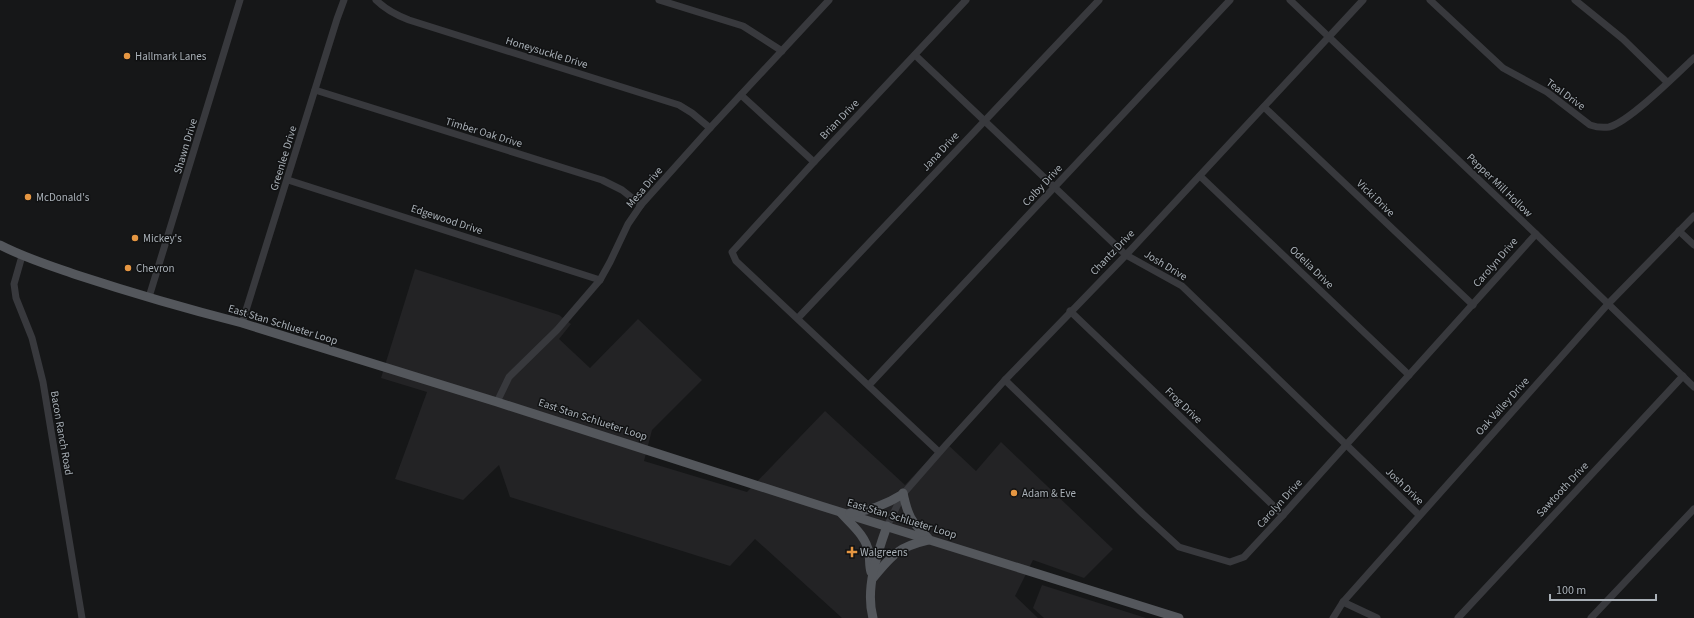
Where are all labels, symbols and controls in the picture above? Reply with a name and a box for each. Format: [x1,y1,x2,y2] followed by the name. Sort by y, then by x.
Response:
[504,33,590,72] street label: Honeysuckle Drive
[135,49,207,64] place label: Hallmark Lanes
[122,51,132,61] marker: Hallmark Lanes
[1543,75,1589,114] street label: Teal Drive
[816,96,863,143] street label: Brian Drive
[444,114,525,151] street label: Timber Oak Drive
[170,116,201,176] street label: Shawn Drive
[266,123,301,192] street label: Greenlee Drive
[918,128,963,174] street label: Jana Drive
[1463,150,1536,221] street label: Pepper Mill Hollow
[1019,161,1066,210] street label: Colby Drive
[623,163,666,211] street label: Mesa Drive
[1353,176,1398,221] street label: Vicki Drive
[36,190,90,205] place label: McDonald's
[23,192,33,202] marker: McDonald's
[409,201,485,238] street label: Edgewood Drive
[1087,226,1138,279] street label: Chantz Drive
[143,231,182,246] place label: Mickey's
[130,233,140,243] marker: Mickey's
[1470,234,1522,290] street label: Carolyn Drive
[1286,243,1337,293] street label: Odelia Drive
[1141,247,1191,284] street label: Josh Drive
[136,261,175,276] place label: Chevron
[123,263,133,273] marker: Chevron
[226,301,339,348] street label: East Stan Schlueter Loop
[1472,374,1533,439] street label: Oak Valley Drive
[1162,384,1206,427] street label: Frog Drive
[47,390,76,477] street label: Bacon Ranch Road
[536,395,649,444] street label: East Stan Schlueter Loop
[1533,458,1592,520] street label: Sawtooth Drive
[1382,464,1427,509] street label: Josh Drive
[1253,475,1306,531] street label: Carolyn Drive
[1022,486,1077,501] place label: Adam & Eve
[1009,488,1019,498] marker: Adam & Eve
[845,495,958,542] street label: East Stan Schlueter Loop
[860,545,908,560] place label: Walgreens
[847,547,857,557] marker: Walgreens
[1550,576,1656,602] scale bar
[1556,582,1586,599] text: 100 m

